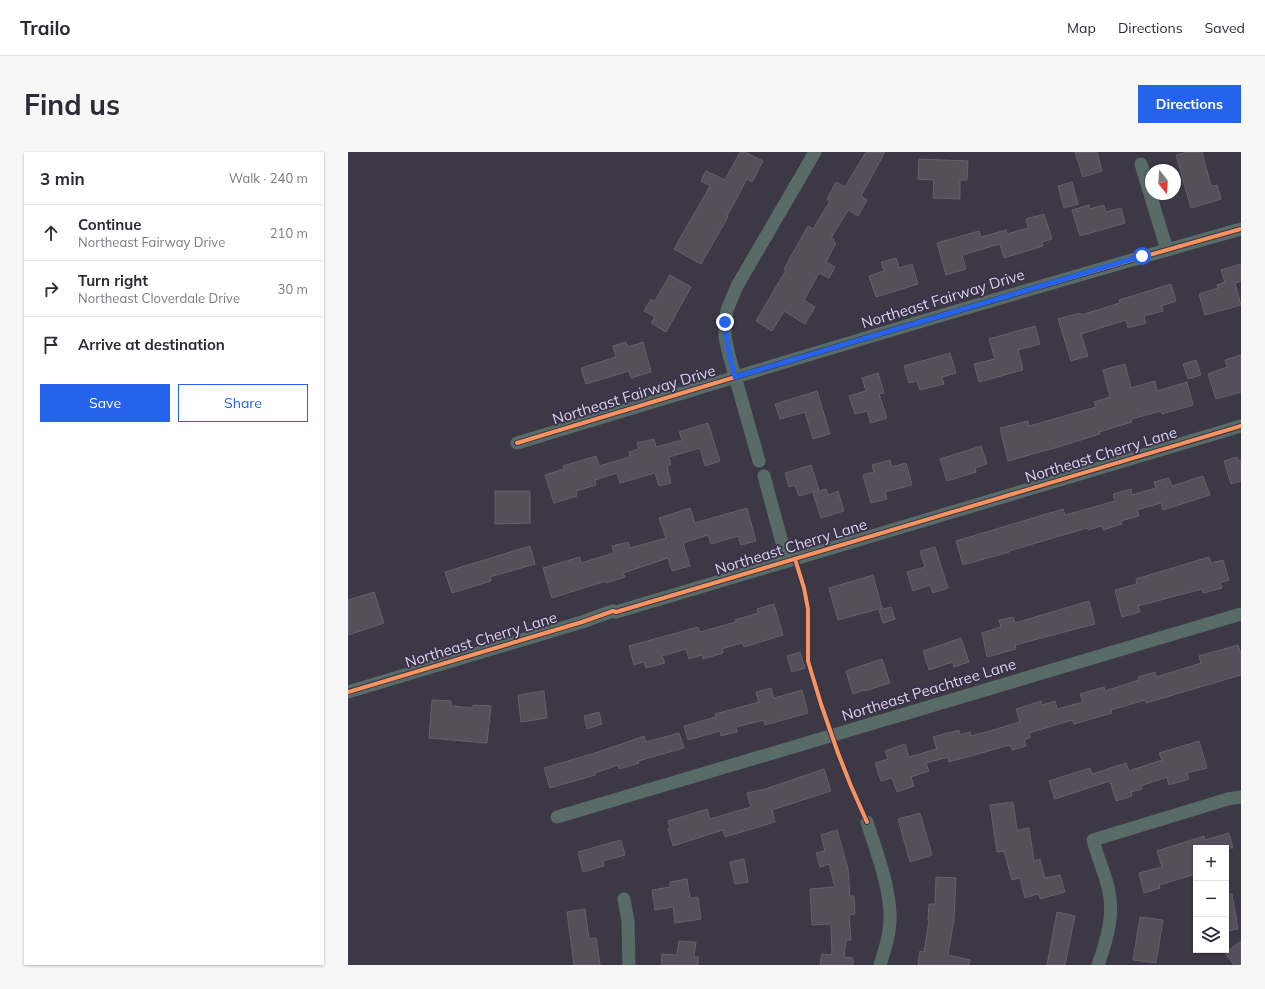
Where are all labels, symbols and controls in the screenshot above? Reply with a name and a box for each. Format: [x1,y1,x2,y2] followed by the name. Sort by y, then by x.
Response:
[20,16,71,40] text: Trailo
[1067,19,1096,37] text: Map
[1118,19,1183,37] text: Directions
[1205,19,1245,37] text: Saved
[1138,85,1241,123] button: Directions
[24,87,120,122] text: Find us
[1145,164,1181,200] north arrow
[40,168,85,189] text: 3 min
[229,170,308,186] text: Walk · 240 m
[78,215,141,234] text: Continue
[40,222,62,244] icon: ahead
[270,225,308,241] text: 210 m
[78,234,225,250] text: Northeast Fairway Drive
[1133,247,1151,265] route start
[859,265,1027,332] street label: Northeast Fairway Drive
[78,271,148,290] text: Turn right
[40,278,62,300] icon: right
[278,281,308,297] text: 30 m
[78,290,240,306] text: Northeast Cloverdale Drive
[716,313,734,331] route end
[40,334,62,356] icon: arrive
[78,335,225,354] text: Arrive at destination
[550,361,718,428] street label: Northeast Fairway Drive
[40,384,170,422] button: Save
[178,384,308,422] button: Share
[1023,422,1179,487] street label: Northeast Cherry Lane
[713,514,869,579] street label: Northeast Cherry Lane
[403,607,559,672] street label: Northeast Cherry Lane
[839,654,1018,725] street label: Northeast Peachtree Lane
[1193,845,1229,953] map controls
[1193,845,1229,881] button: +
[1193,881,1229,917] button: −
[1193,917,1229,953] button: layers

